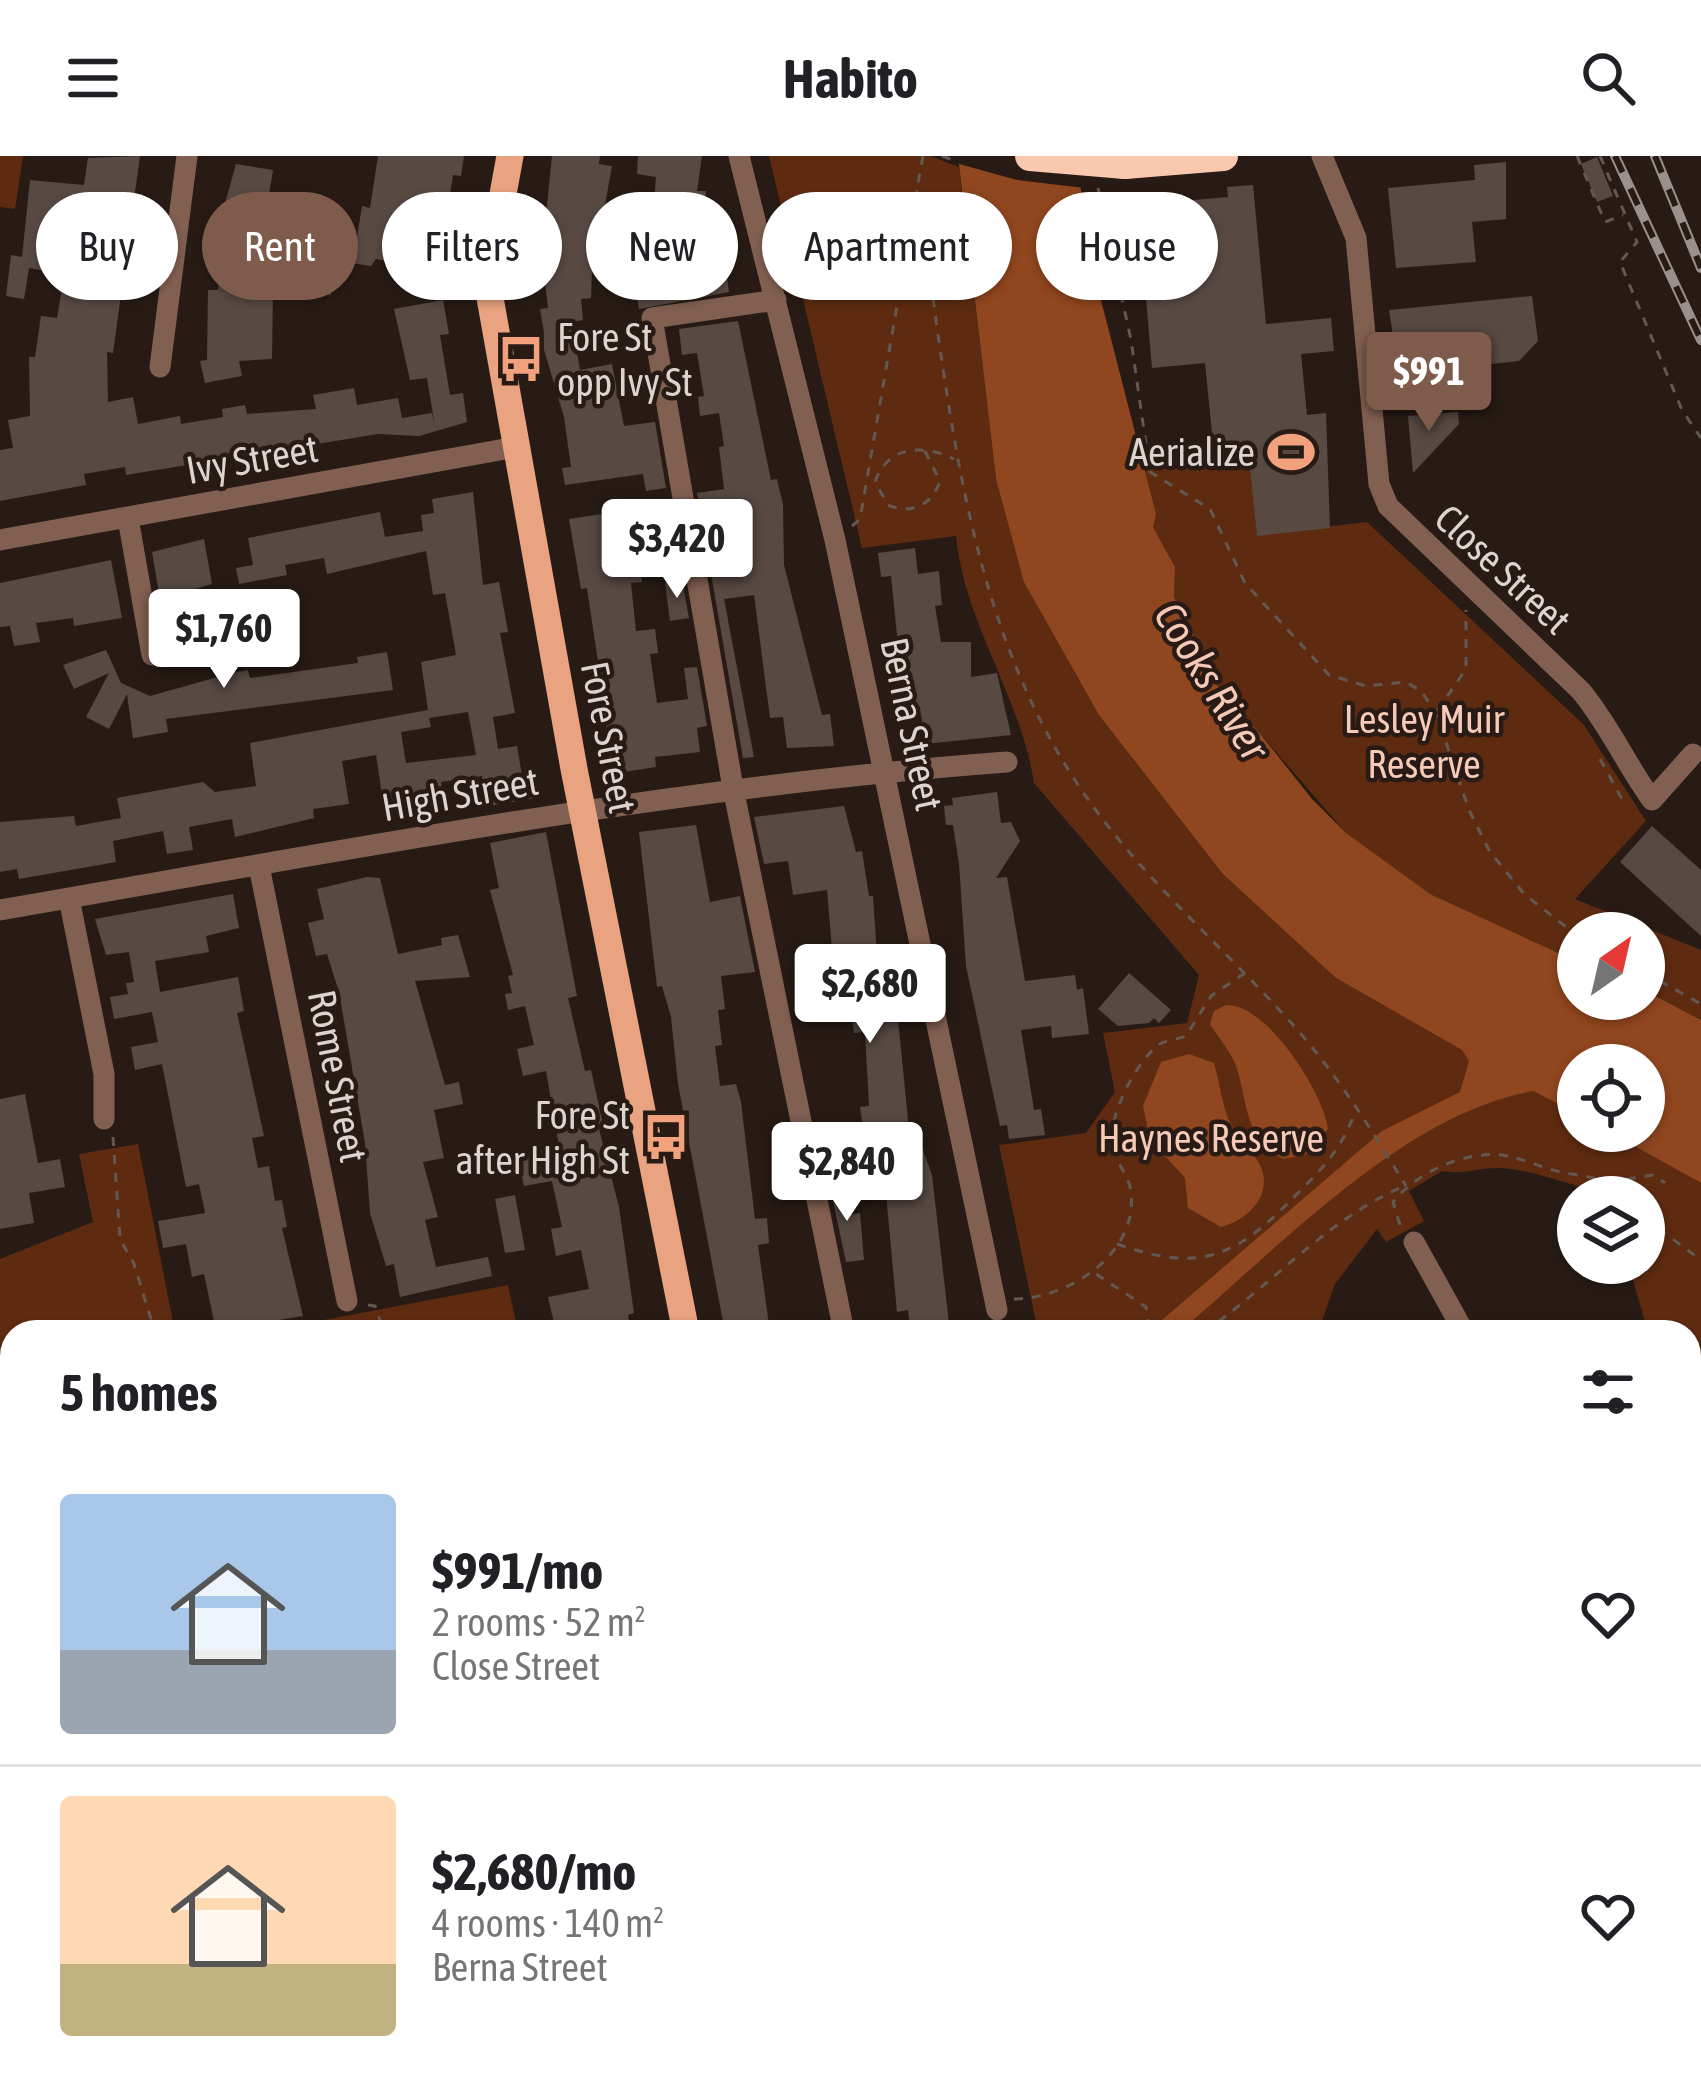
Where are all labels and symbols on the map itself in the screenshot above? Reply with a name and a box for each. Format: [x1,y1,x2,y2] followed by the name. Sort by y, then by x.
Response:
[557,315,693,404] place label: Fore St opp Ivy St
[1358,332,1500,434] pin: $991
[496,334,546,384] bus stop icon: Fore St opp Ivy St
[183,426,321,492] street label: Ivy Street
[1266,427,1316,477] sports icon: Aerialize
[1129,430,1255,474] place label: Aerialize
[1426,496,1580,642] street label: Close Street
[579,499,775,601] pin: $3,420
[126,589,322,691] pin: $1,760
[1145,593,1280,770] water label: Cooks River
[872,634,952,814] street label: Berna Street
[573,658,645,816] street label: Fore Street
[1344,697,1505,786] park label: Lesley Muir Reserve
[378,759,542,829] street label: High Street
[1557,912,1665,1020] north arrow
[772,944,968,1046] pin: $2,680
[300,986,376,1166] street label: Rome Street
[455,1093,630,1182] place label: Fore St after High St
[641,1112,691,1162] bus stop icon: Fore St after High St
[1098,1116,1324,1160] park label: Haynes Reserve
[749,1122,945,1224] pin: $2,840

